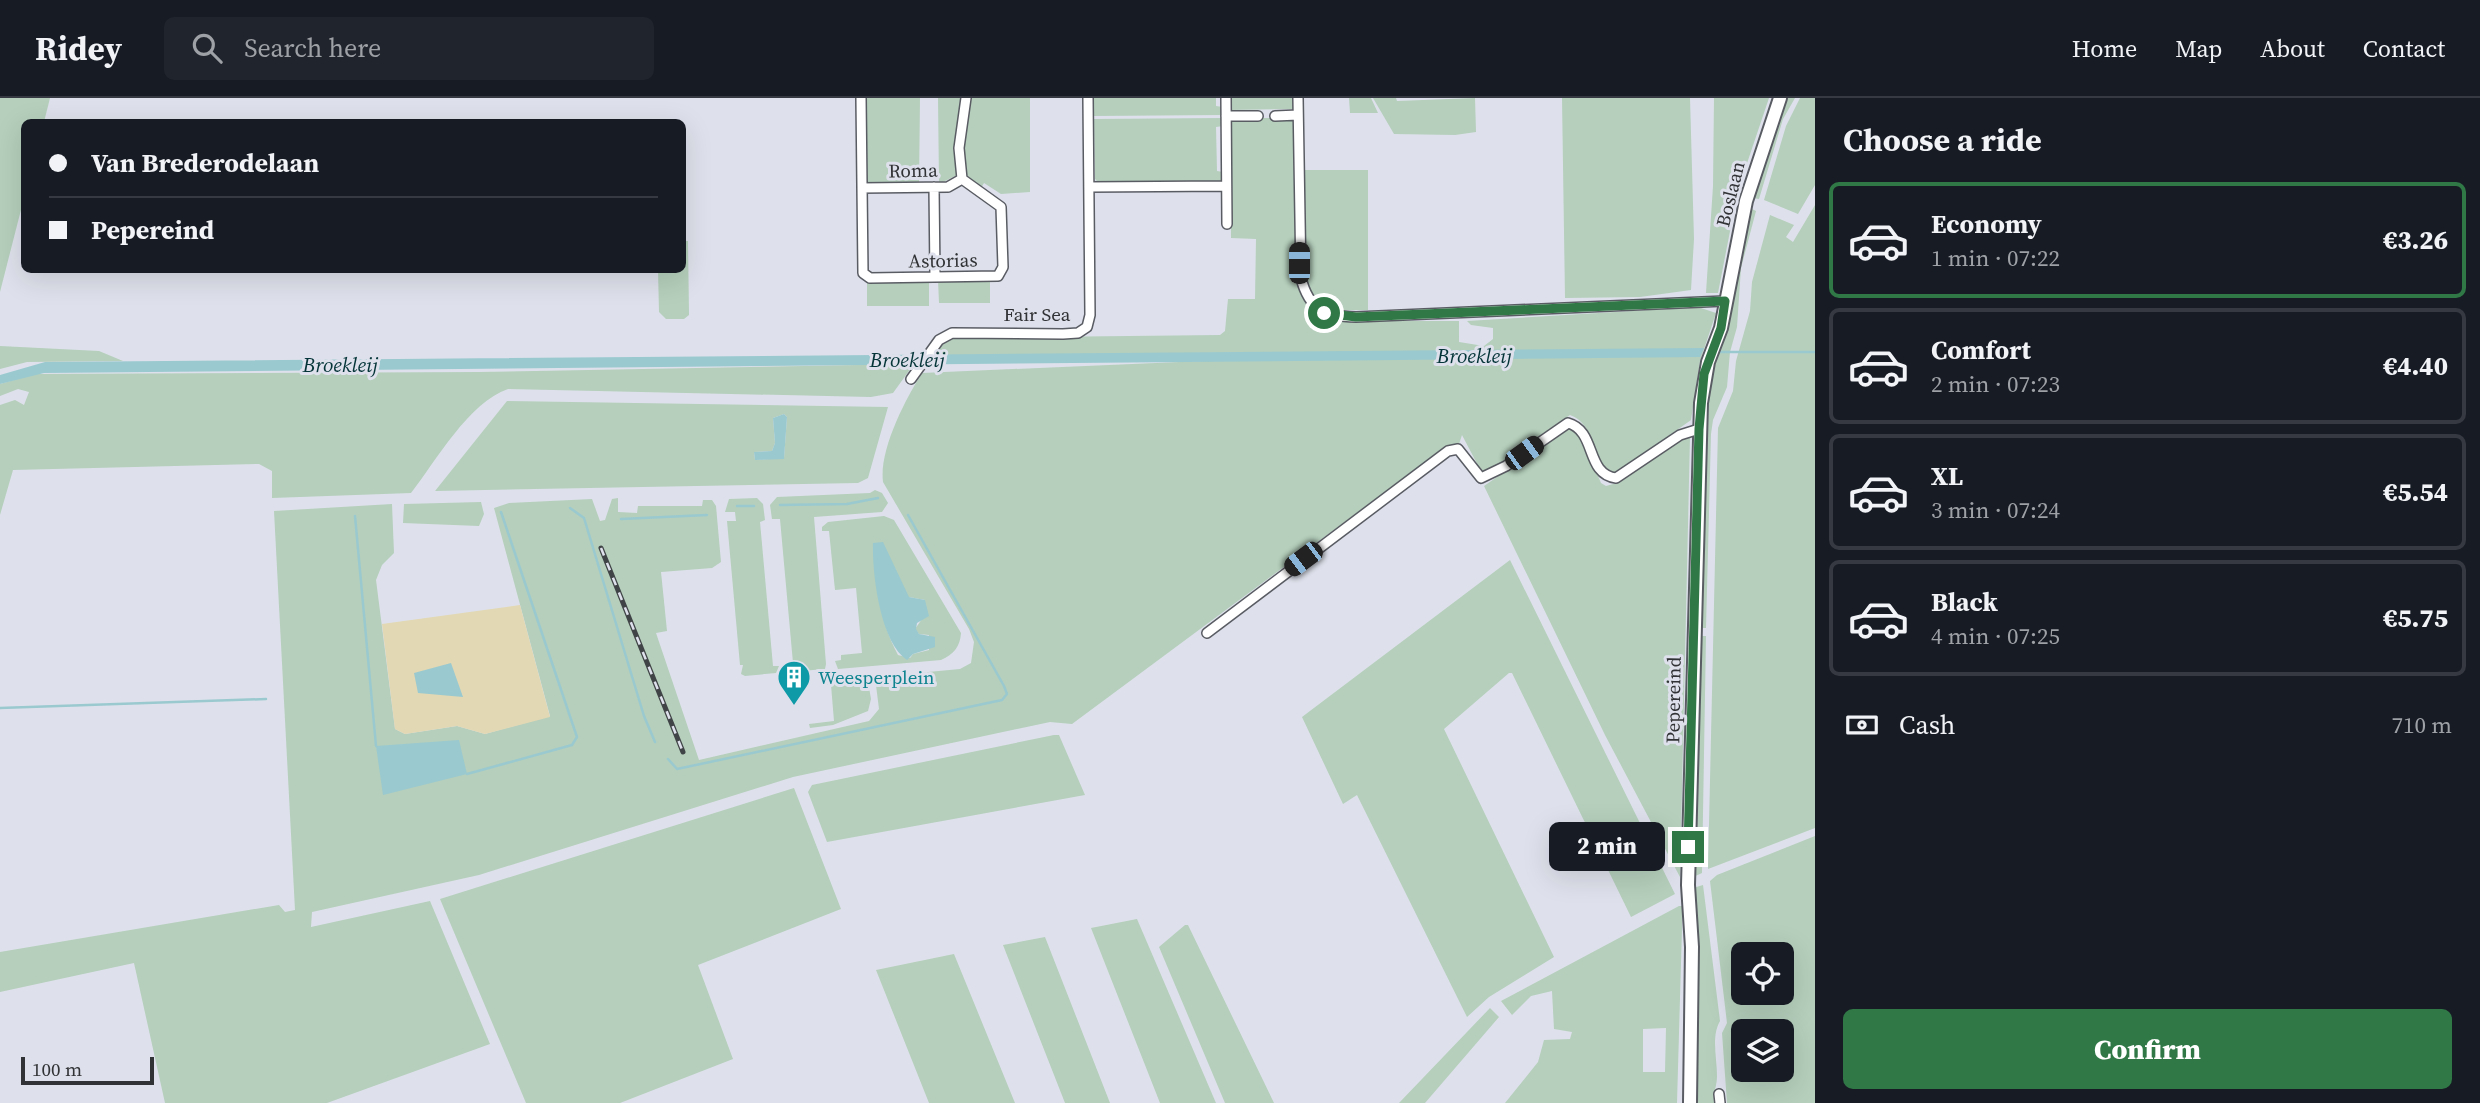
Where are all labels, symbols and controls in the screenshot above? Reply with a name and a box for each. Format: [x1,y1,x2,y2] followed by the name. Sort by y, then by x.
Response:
[164,17,654,80] search box
[35,26,122,71] text: Ridey
[188,29,226,67] icon: search
[244,30,381,66] text: Search here
[2072,32,2137,65] text: Home
[2175,32,2222,65] text: Map
[2260,32,2325,65] text: About
[2363,32,2445,65] text: Contact
[1843,118,2042,162] text: Choose a ride
[91,145,319,181] text: Van Brederodelaan
[888,157,938,183] street label: Roma
[1709,159,1751,229] street label: Boslaan
[1931,206,2042,242] text: Economy
[1847,209,1910,272] icon: car
[91,212,214,248] text: Pepereind
[2383,222,2448,258] text: €3.26
[1289,242,1310,284] car
[1931,242,2060,274] text: 1 min · 07:22
[908,246,978,274] street label: Astorias
[1308,297,1340,329] route start
[1004,301,1071,327] street label: Fair Sea
[1931,332,2031,368] text: Comfort
[1847,335,1910,398] icon: car
[1436,341,1512,370] water label: Broekleij
[869,345,945,374] water label: Broekleij
[2383,348,2448,384] text: €4.40
[302,350,378,379] water label: Broekleij
[1931,368,2060,400] text: 2 min · 07:23
[1501,432,1548,474] car
[1931,458,1963,494] text: XL
[1847,461,1910,524] icon: car
[2383,474,2448,510] text: €5.54
[1931,494,2060,526] text: 3 min · 07:24
[1280,538,1327,580] car
[1931,584,1998,620] text: Black
[1847,587,1910,650] icon: car
[2383,600,2448,636] text: €5.75
[1931,620,2060,652] text: 4 min · 07:25
[1659,656,1687,744] street label: Pepereind
[775,658,813,707] building icon: Weesperplein
[818,664,935,690] place label: Weesperplein
[1843,706,1881,744] icon: cash
[1899,707,1955,743] text: Cash
[2391,709,2452,741] text: 710 m
[1548,822,1664,872] callout: 2 min
[1577,830,1637,862] text: 2 min
[1672,831,1704,863] route end
[1731,942,1794,1082] map controls
[1731,942,1794,1005] button: locate
[1843,1009,2452,1089] button: Confirm
[1731,1019,1794,1082] button: layers
[21,1054,154,1086] scale bar
[32,1056,82,1082] text: 100 m

